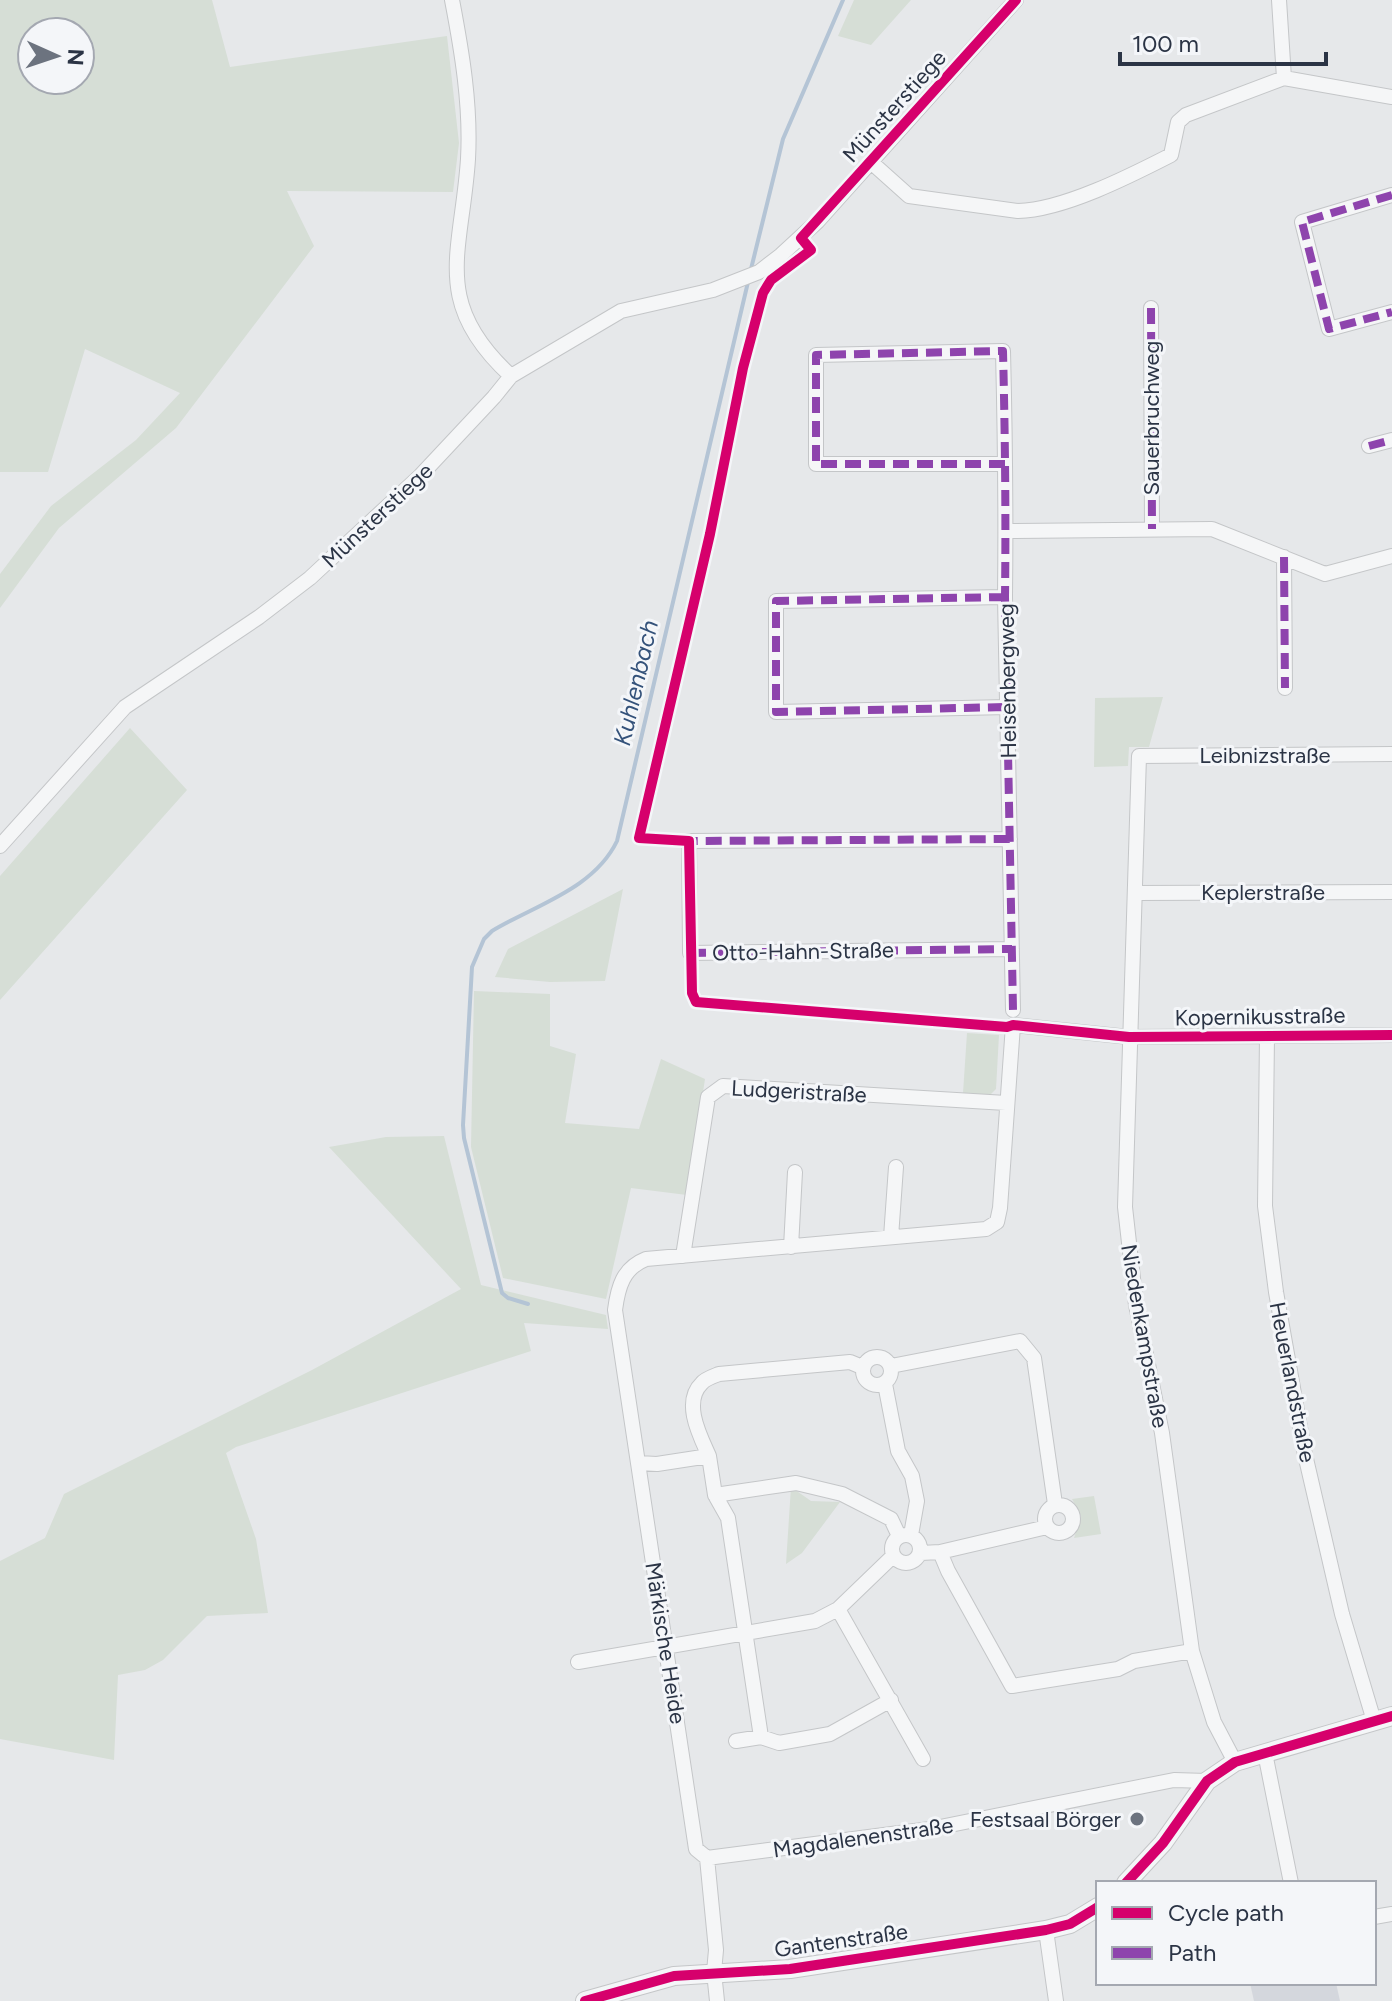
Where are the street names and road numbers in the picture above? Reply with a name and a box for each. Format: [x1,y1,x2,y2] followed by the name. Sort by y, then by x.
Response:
[837,45,952,168] street label: Münsterstiege
[1138,341,1165,496] street label: Sauerbruchweg
[316,457,438,574] street label: Münsterstiege
[993,603,1022,759] street label: Heisenbergweg
[1199,742,1331,769] street label: Leibnizstraße
[1201,879,1325,906] street label: Keplerstraße
[712,936,894,967] street label: Otto-Hahn-Straße
[1174,1002,1346,1031] street label: Kopernikusstraße
[731,1074,867,1109] street label: Ludgeristraße
[1115,1242,1174,1430] street label: Niedenkampstraße
[1264,1299,1321,1465] street label: Heuerlandstraße
[639,1560,692,1726] street label: Märkische Heide
[771,1811,955,1864] street label: Magdalenenstraße
[773,1918,910,1963] street label: Gantenstraße

